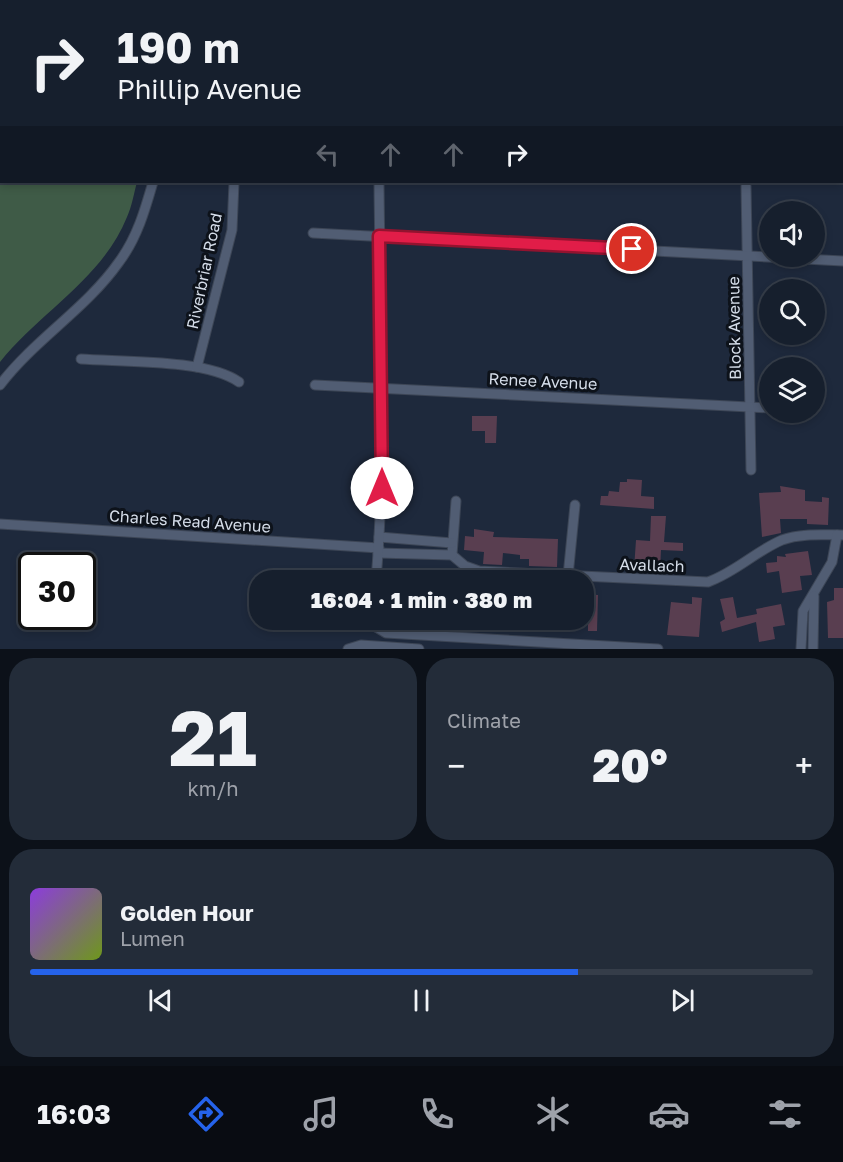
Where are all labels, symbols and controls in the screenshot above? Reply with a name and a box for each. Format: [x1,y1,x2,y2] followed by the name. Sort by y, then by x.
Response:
[117,22,240,72] text: 190 m
[18,24,96,102] icon: right
[117,73,302,105] text: Phillip Avenue
[311,138,344,171] icon: left
[374,138,407,171] icon: ahead
[437,138,470,171] icon: ahead
[500,138,533,171] icon: right
[759,201,825,423] map controls
[759,201,825,267] button: sound
[182,211,226,331] street label: Riverbriar Road
[606,223,657,274] pin
[615,232,648,265] icon: arrive
[723,276,745,380] street label: Block Avenue
[759,279,825,345] button: search
[759,357,825,423] button: layers
[488,368,598,394] street label: Renee Avenue
[350,456,414,520] position arrow
[108,505,272,537] street label: Charles Read Avenue
[18,552,96,630] speed limit sign: 30
[619,554,685,576] street label: Avallach
[311,586,532,613] text: 16:04 · 1 min · 380 m
[169,690,257,783] text: 21
[447,708,521,732] text: Climate
[592,738,668,792] text: 20°
[447,746,465,785] text: −
[795,746,813,785] text: +
[188,776,238,800] text: km/h
[120,899,254,926] text: Golden Hour
[120,926,185,950] text: Lumen
[144,984,177,1017] icon: previous
[405,984,438,1017] icon: pause
[666,984,699,1017] icon: next
[185,1093,227,1135] icon: directions
[300,1093,342,1135] icon: music
[416,1093,458,1135] icon: phone
[532,1093,574,1135] icon: climate
[648,1093,690,1135] icon: car
[764,1093,806,1135] icon: filters
[37,1098,111,1130] text: 16:03

